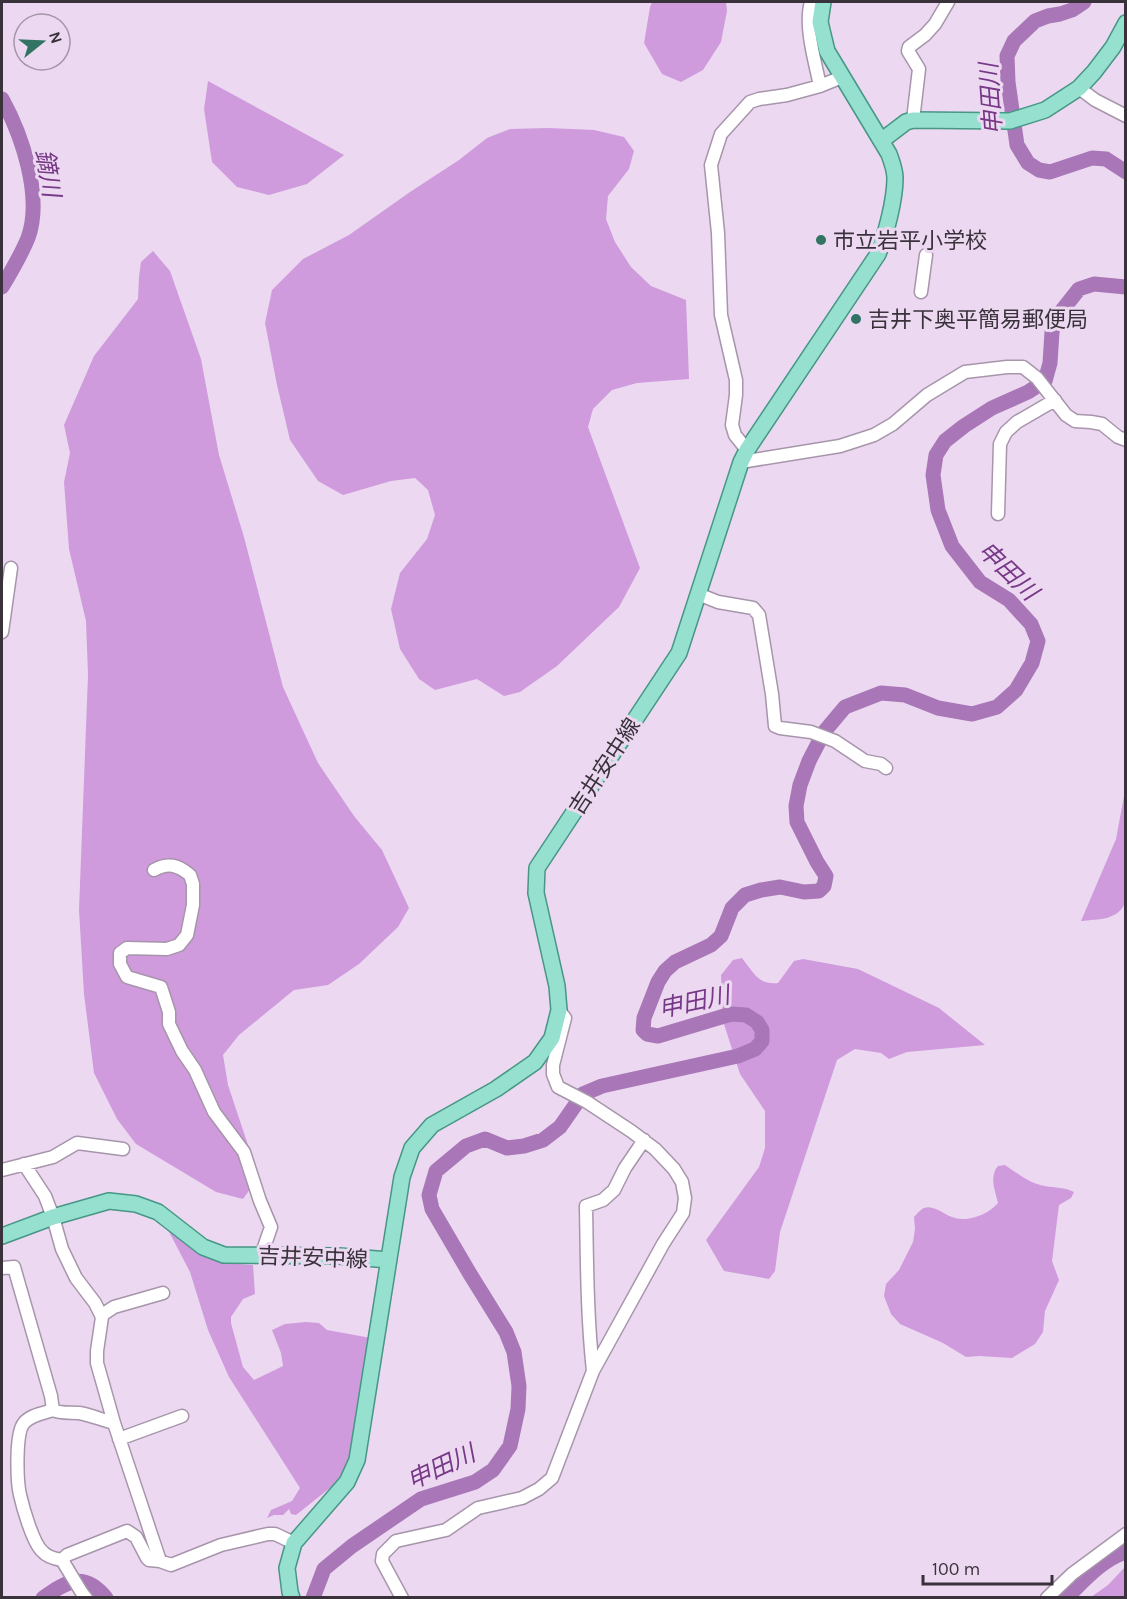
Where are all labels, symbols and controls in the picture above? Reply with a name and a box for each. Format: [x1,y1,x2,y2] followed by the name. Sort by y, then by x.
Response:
[12,12,72,72] north arrow
[45,29,67,46] text: N
[974,59,1007,136] water label: 申田川
[30,147,66,202] water label: 鏑川
[833,228,987,254] place label: 市立岩平小学校
[814,233,828,247] marker: 市立岩平小学校
[868,307,1088,333] place label: 吉井下奥平簡易郵便局
[849,312,863,326] marker: 吉井下奥平簡易郵便局
[972,536,1046,608] water label: 申田川
[564,713,646,820] street label: 吉井安中線
[656,980,735,1023] water label: 申田川
[258,1243,368,1273] street label: 吉井安中線
[402,1438,482,1495] water label: 申田川
[923,1548,1052,1586] scale bar
[932,1558,980,1580] text: 100 m

